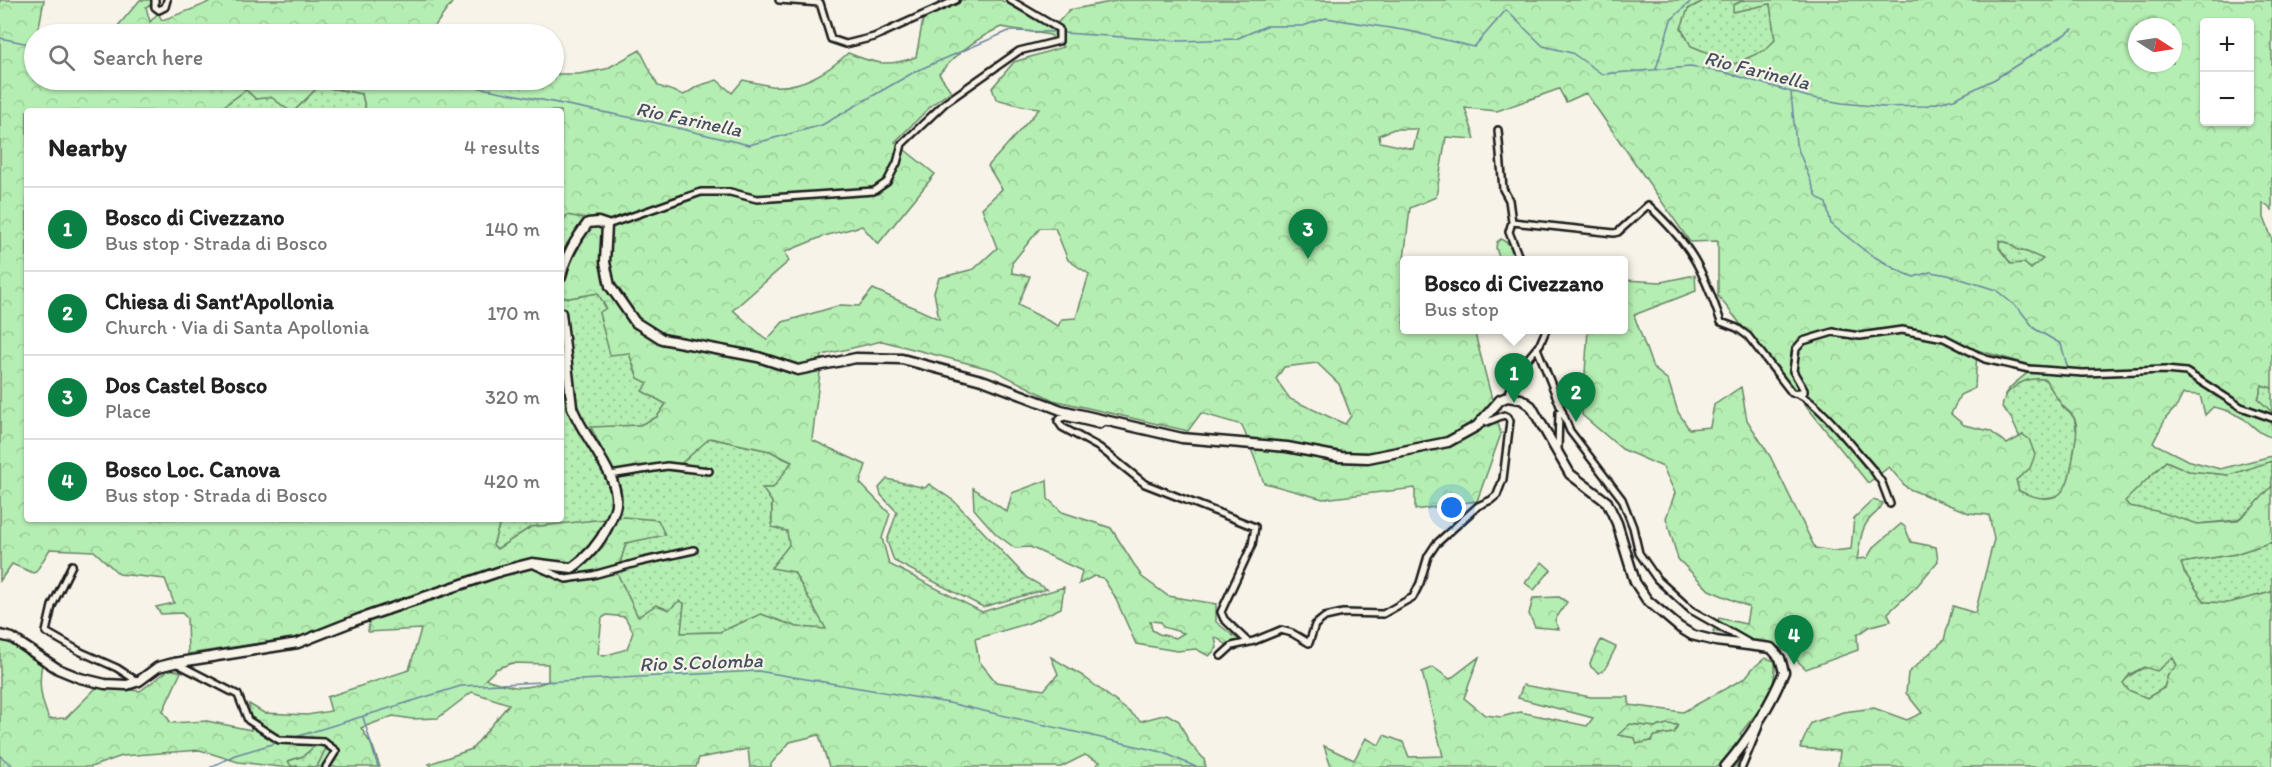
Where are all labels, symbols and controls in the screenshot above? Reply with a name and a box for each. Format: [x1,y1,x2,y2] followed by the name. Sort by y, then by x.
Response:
[2128,18,2182,72] north arrow
[2200,18,2254,126] map controls
[2200,18,2254,72] button: +
[24,24,564,90] search box
[45,41,78,74] icon: search
[93,44,203,71] text: Search here
[1702,45,1813,95] water label: Rio Farinella
[2200,72,2254,126] button: −
[634,96,745,142] water label: Rio Farinella
[48,131,127,163] text: Nearby
[464,135,540,159] text: 4 results
[105,204,285,231] text: Bosco di Civezzano
[1288,210,1328,259] pin: 3
[63,217,72,241] text: 1
[485,217,540,241] text: 140 m
[105,231,328,255] text: Bus stop · Strada di Bosco
[1400,256,1628,334] popup
[1424,270,1604,297] text: Bosco di Civezzano
[105,288,334,315] text: Chiesa di Sant'Apollonia
[1424,297,1499,321] text: Bus stop
[62,301,73,325] text: 2
[487,301,540,325] text: 170 m
[105,315,369,339] text: Church · Via di Santa Apollonia
[1494,354,1534,403] pin: 1
[105,372,267,399] text: Dos Castel Bosco
[1556,372,1596,422] pin: 2
[62,385,73,409] text: 3
[485,385,540,409] text: 320 m
[105,399,151,423] text: Place
[105,456,280,483] text: Bosco Loc. Canova
[61,469,74,493] text: 4
[484,469,540,493] text: 420 m
[105,483,328,507] text: Bus stop · Strada di Bosco
[1437,493,1466,522] your location
[1774,616,1814,665] pin: 4
[639,648,764,676] water label: Rio S.Colomba

